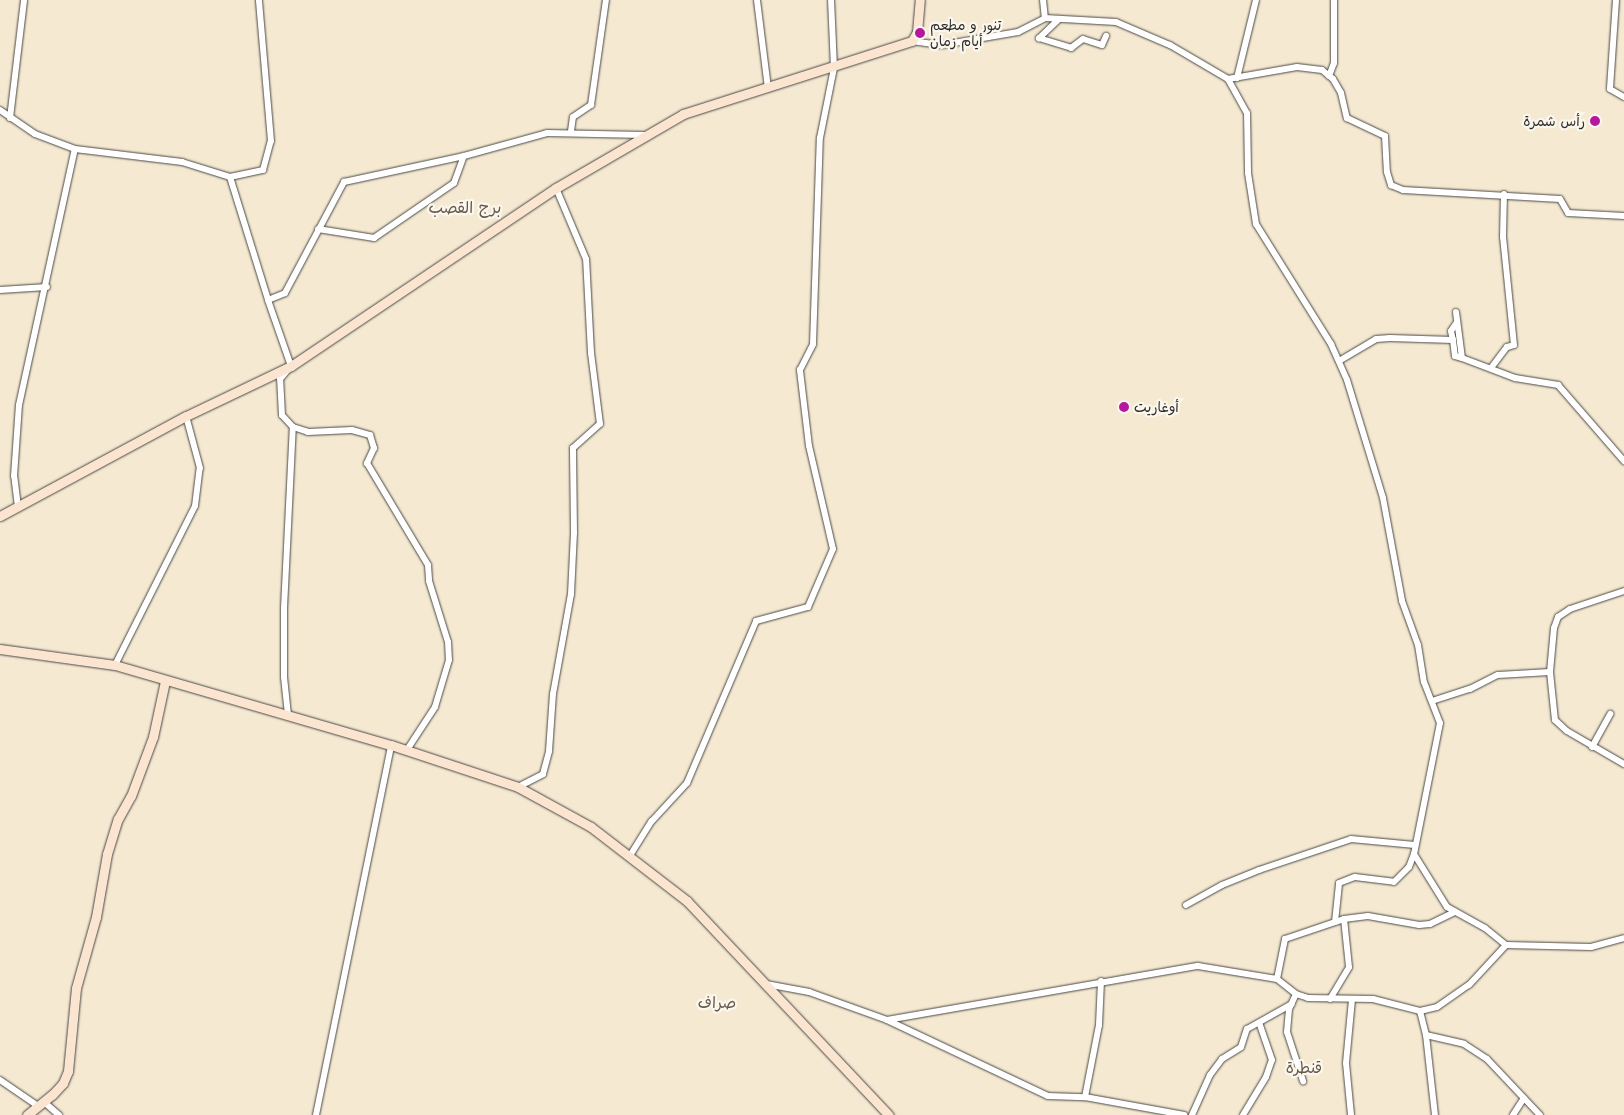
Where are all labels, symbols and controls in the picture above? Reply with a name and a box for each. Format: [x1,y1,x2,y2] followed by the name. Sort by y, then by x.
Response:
[930,17,1001,49] place label: تنور و مطعم أيام زمان
[914,27,926,39] marker: تنور و مطعم أيام زمان
[1523,113,1585,129] place label: رأس شمرة
[1589,115,1601,127] marker: رأس شمرة
[429,198,501,218] district label: برج القصب
[1134,399,1179,415] place label: أوغاريت
[1118,401,1130,413] marker: أوغاريت
[698,993,736,1013] district label: صراف
[1286,1058,1322,1078] district label: قنطرة

